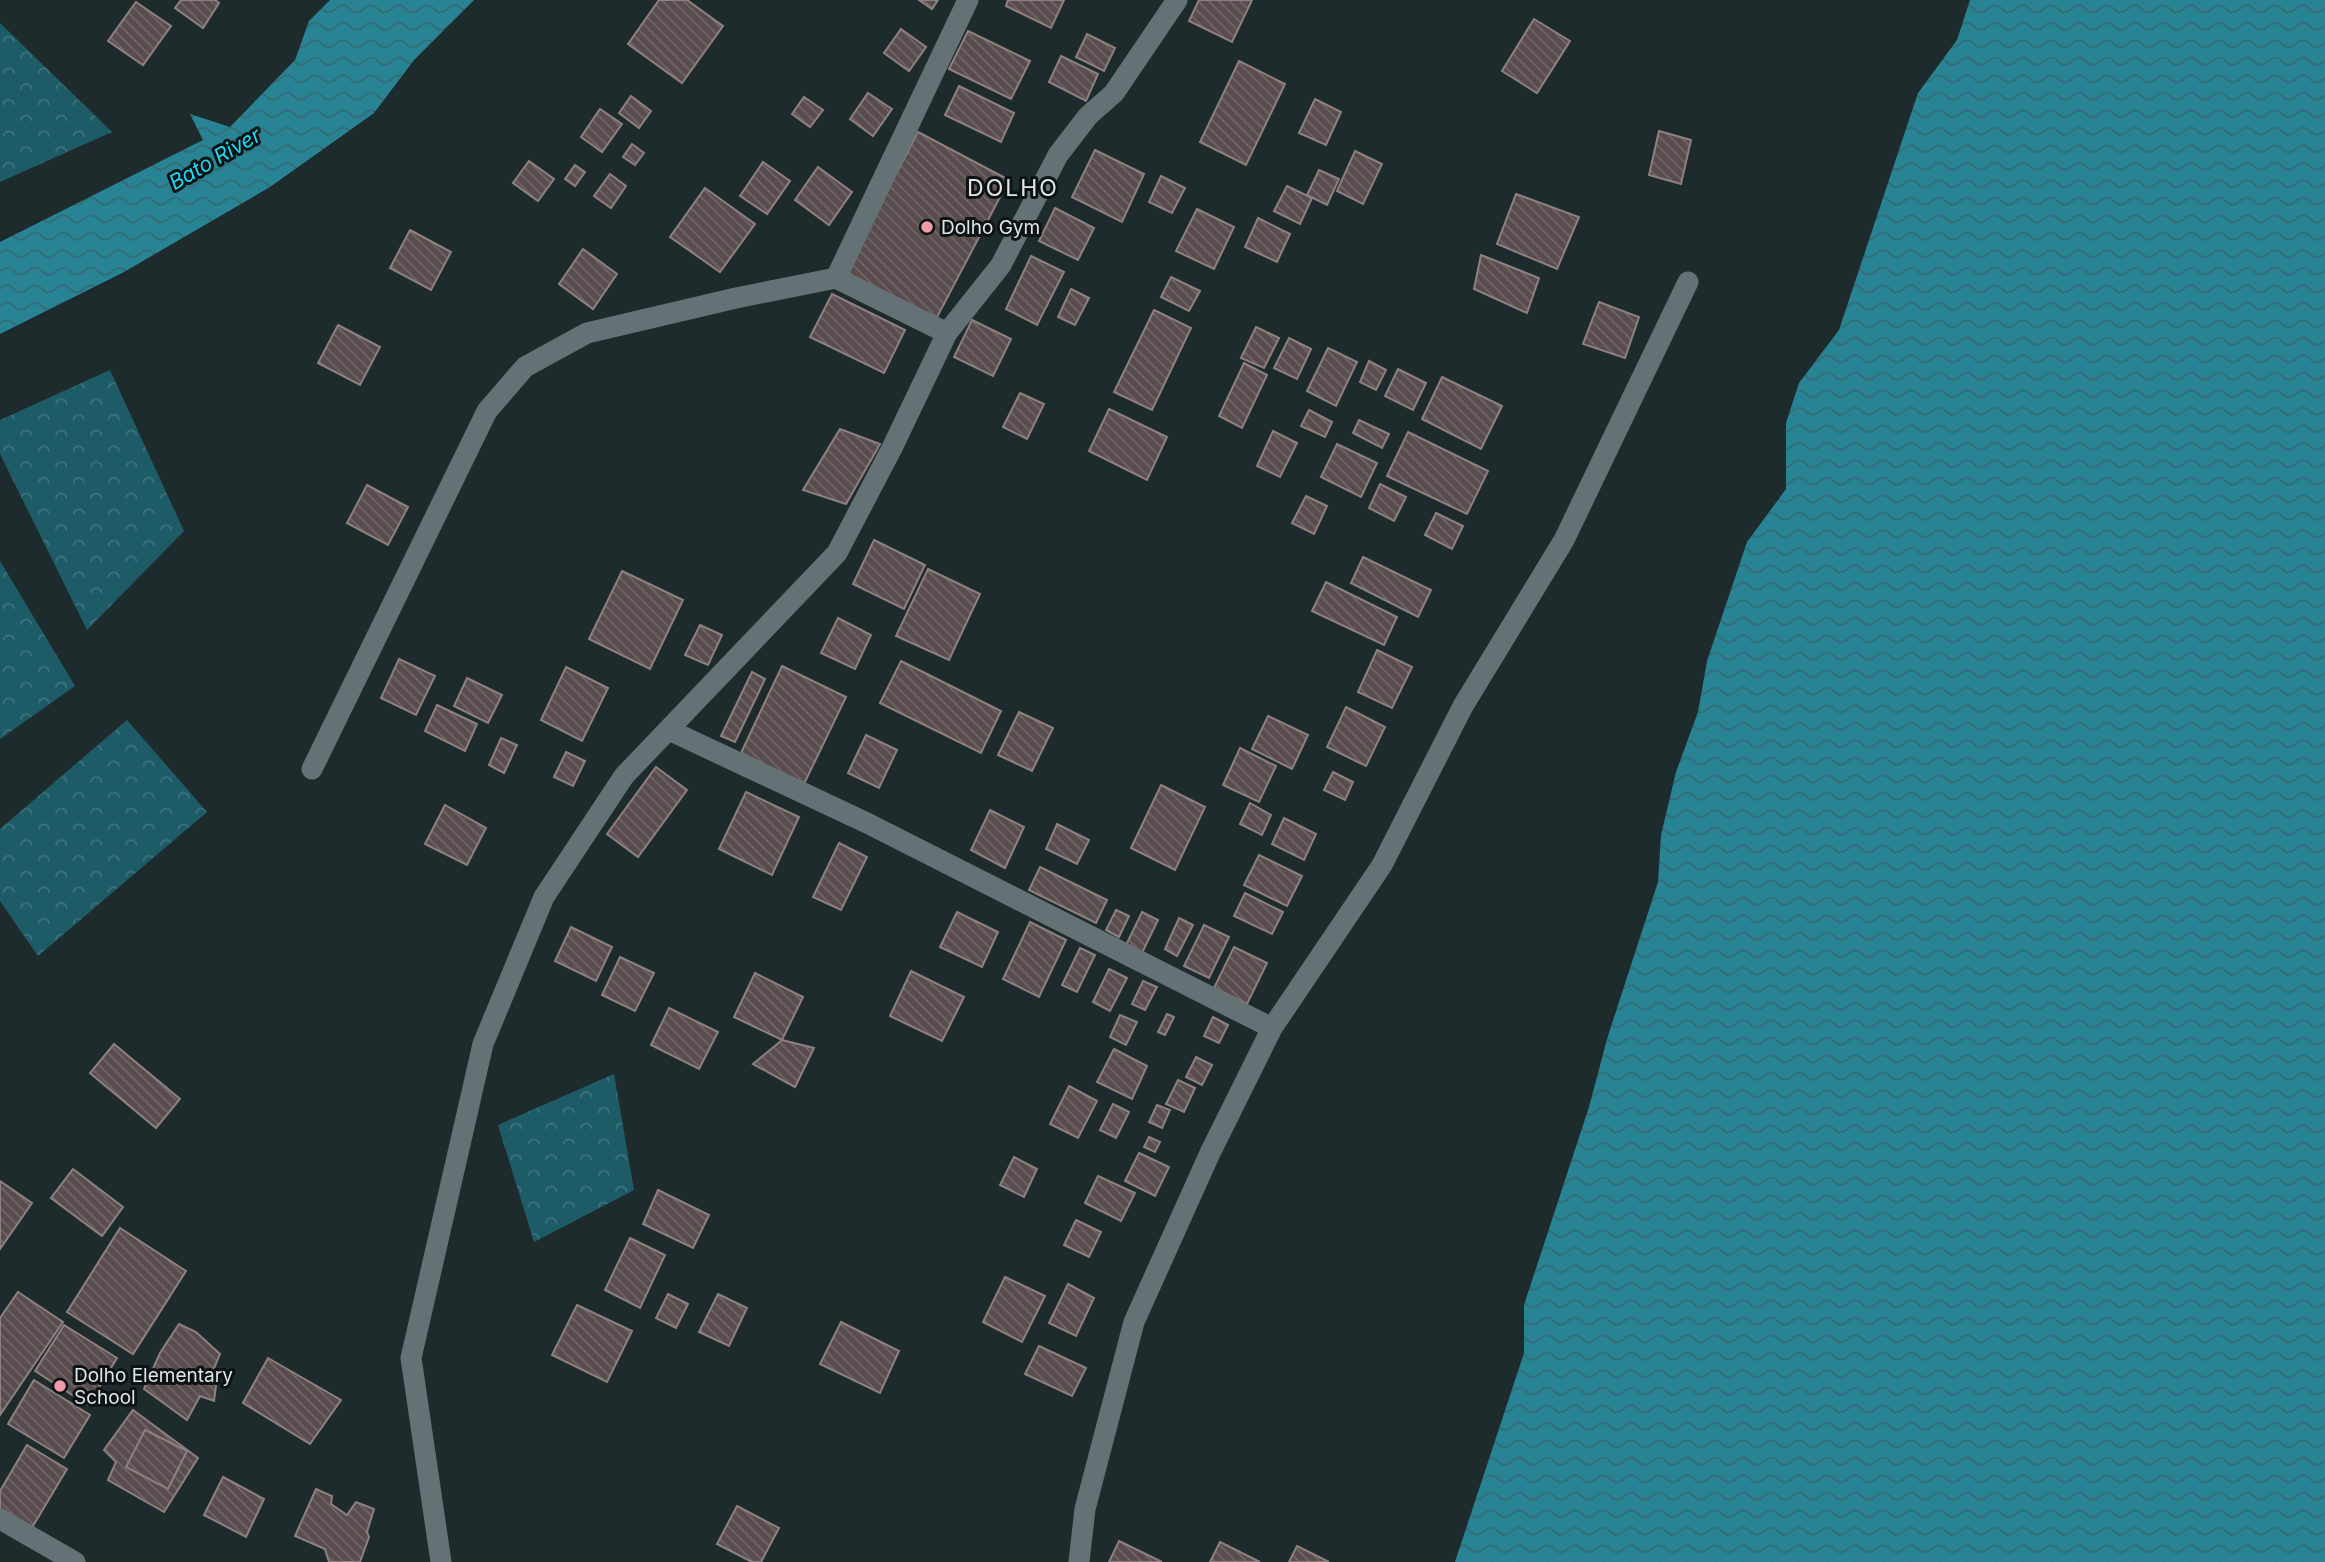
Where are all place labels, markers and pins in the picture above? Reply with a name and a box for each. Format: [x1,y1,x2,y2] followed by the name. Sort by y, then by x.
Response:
[941,216,1040,239] place label: Dolho Gym
[919,219,935,235] marker: Dolho Gym
[74,1364,233,1409] place label: Dolho Elementary School
[52,1378,68,1394] marker: Dolho Elementary School

